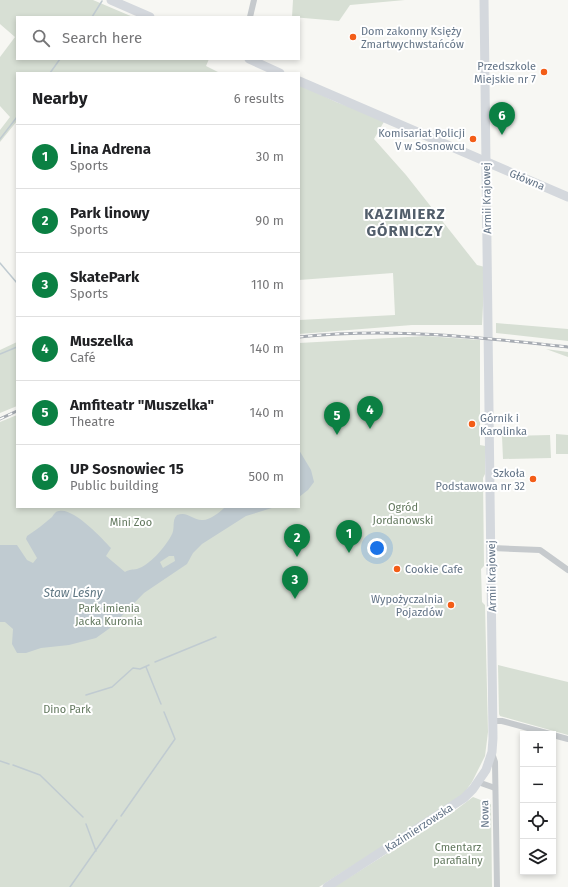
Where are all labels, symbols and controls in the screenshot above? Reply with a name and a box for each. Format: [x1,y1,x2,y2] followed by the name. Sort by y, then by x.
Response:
[16,16,300,60] search box
[361,25,464,51] place label: Dom zakonny Księży Zmartwychwstańców
[30,27,52,49] icon: search
[62,29,142,47] text: Search here
[348,32,358,42] marker: Dom zakonny Księży Zmartwychwstańców
[474,60,536,86] place label: Przedszkole Miejskie nr 7
[539,67,549,77] marker: Przedszkole Miejskie nr 7
[32,88,87,109] text: Nearby
[234,91,284,106] text: 6 results
[489,102,515,135] pin: 6
[378,127,465,153] place label: Komisariat Policji V w Sosnowcu
[468,134,478,144] marker: Komisariat Policji V w Sosnowcu
[70,140,151,158] text: Lina Adrena
[42,149,48,164] text: 1
[256,149,284,164] text: 30 m
[70,158,108,173] text: Sports
[480,162,494,234] street label: Armii Krajowej
[507,167,547,193] street label: Główna
[70,204,149,222] text: Park linowy
[364,205,446,240] district label: KAZIMIERZ GÓRNICZY
[42,213,48,228] text: 2
[255,213,284,228] text: 90 m
[70,222,108,237] text: Sports
[70,268,139,286] text: SkatePark
[42,277,48,292] text: 3
[251,277,284,292] text: 110 m
[70,286,108,301] text: Sports
[70,332,133,350] text: Muszelka
[41,341,49,356] text: 4
[250,341,284,356] text: 140 m
[70,350,96,365] text: Café
[70,396,214,414] text: Amfiteatr "Muszelka"
[357,396,383,429] pin: 4
[324,402,350,435] pin: 5
[42,405,48,420] text: 5
[250,405,284,420] text: 140 m
[480,412,527,438] place label: Górnik i Karolinka
[70,414,115,429] text: Theatre
[467,419,477,429] marker: Górnik i Karolinka
[70,460,184,478] text: UP Sosnowiec 15
[436,467,525,493] place label: Szkoła Podstawowa nr 32
[41,469,49,484] text: 6
[248,469,284,484] text: 500 m
[528,474,538,484] marker: Szkoła Podstawowa nr 32
[70,478,158,493] text: Public building
[373,501,433,527] park label: Ogród Jordanowski
[110,516,152,529] park label: Mini Zoo
[336,520,362,553] pin: 1
[284,524,310,557] pin: 2
[367,538,387,558] your location
[485,540,499,612] street label: Armii Krajowej
[405,563,463,576] place label: Cookie Cafe
[392,564,402,574] marker: Cookie Cafe
[282,566,308,599] pin: 3
[42,586,104,600] water label: Staw Leśny
[371,593,443,619] place label: Wypożyczalnia Pojazdów
[446,600,456,610] marker: Wypożyczalnia Pojazdów
[75,602,143,628] park label: Park imienia Jacka Kuronia
[43,703,91,716] park label: Dino Park
[520,731,556,875] map controls
[520,731,556,767] button: +
[520,767,556,803] button: −
[478,800,492,828] street label: Nowa
[383,801,456,855] street label: Kazimierzowska
[520,803,556,839] button: locate
[520,839,556,875] button: layers
[433,841,483,867] park label: Cmentarz parafialny

